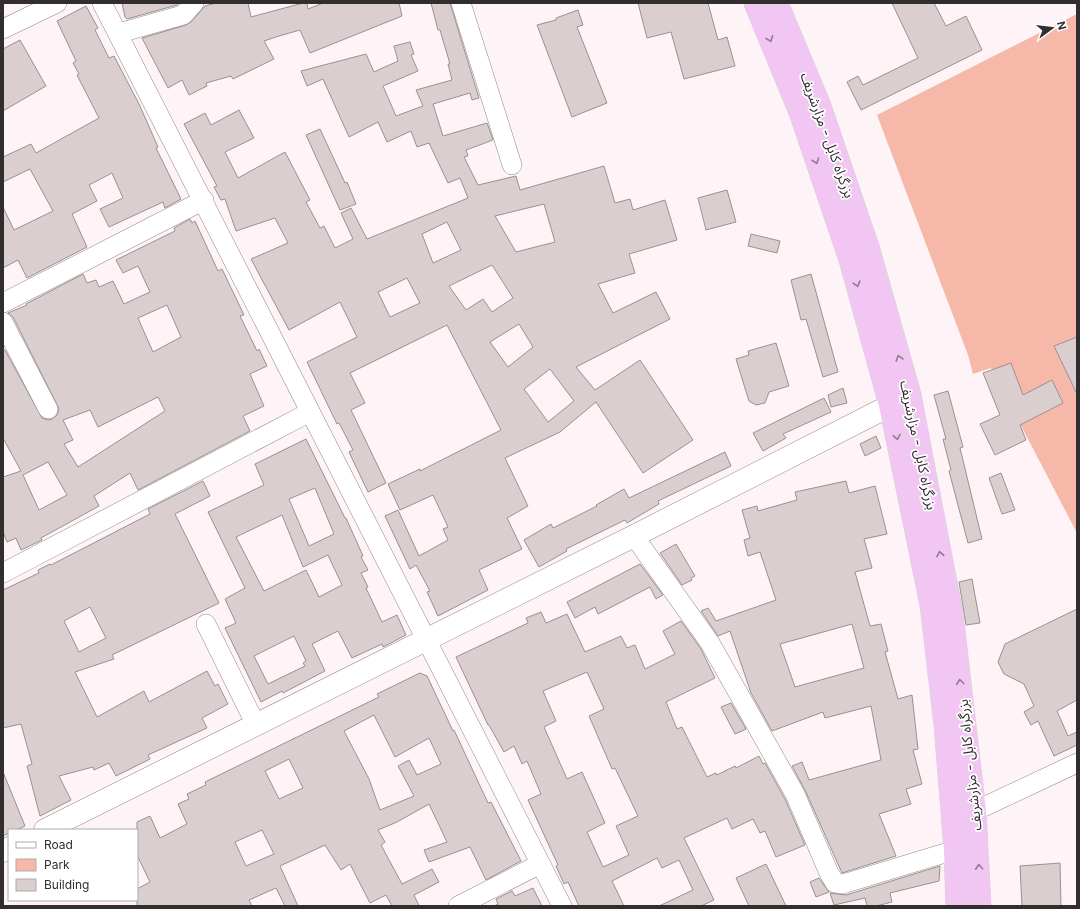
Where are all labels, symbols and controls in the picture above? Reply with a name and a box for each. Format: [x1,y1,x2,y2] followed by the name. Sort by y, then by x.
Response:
[1032,8,1072,48] north arrow
[1054,20,1070,31] text: N
[766,35,774,42] one-way arrow
[796,70,859,201] street label: بزرگراه کابل - مزارشریف
[812,157,820,164] one-way arrow
[852,280,861,287] one-way arrow
[895,355,904,362] one-way arrow
[896,379,941,512] street label: بزرگراه کابل - مزارشریف
[892,434,900,440] one-way arrow
[937,550,945,557] one-way arrow
[956,679,965,685] one-way arrow
[954,698,985,832] street label: بزرگراه کابل - مزارشریف
[8,829,138,901] legend
[44,837,73,852] text: Road
[44,857,70,872] text: Park
[974,864,983,870] one-way arrow
[44,877,89,892] text: Building

